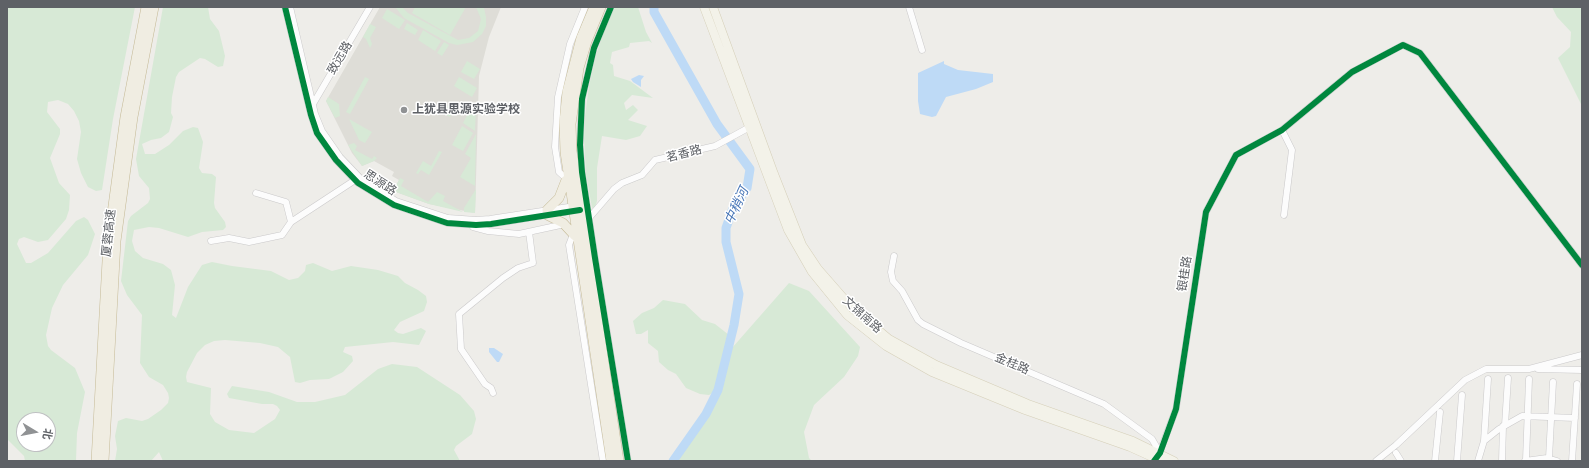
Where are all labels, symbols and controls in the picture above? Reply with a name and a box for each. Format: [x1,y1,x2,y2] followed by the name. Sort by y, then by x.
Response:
[325,39,355,77] street label: 致远路
[412,103,520,117] place label: 上犹县思源实验学校
[399,105,409,115] marker: 上犹县思源实验学校
[665,143,703,165] street label: 茗香路
[361,167,399,199] street label: 思源路
[722,185,752,227] water label: 中稍河
[99,208,119,258] street label: 厦蓉高速
[1175,255,1195,293] street label: 银桂路
[839,294,885,336] street label: 文锦南路
[993,350,1031,378] street label: 金桂路
[16,412,56,452] north arrow
[40,427,55,441] text: 北

